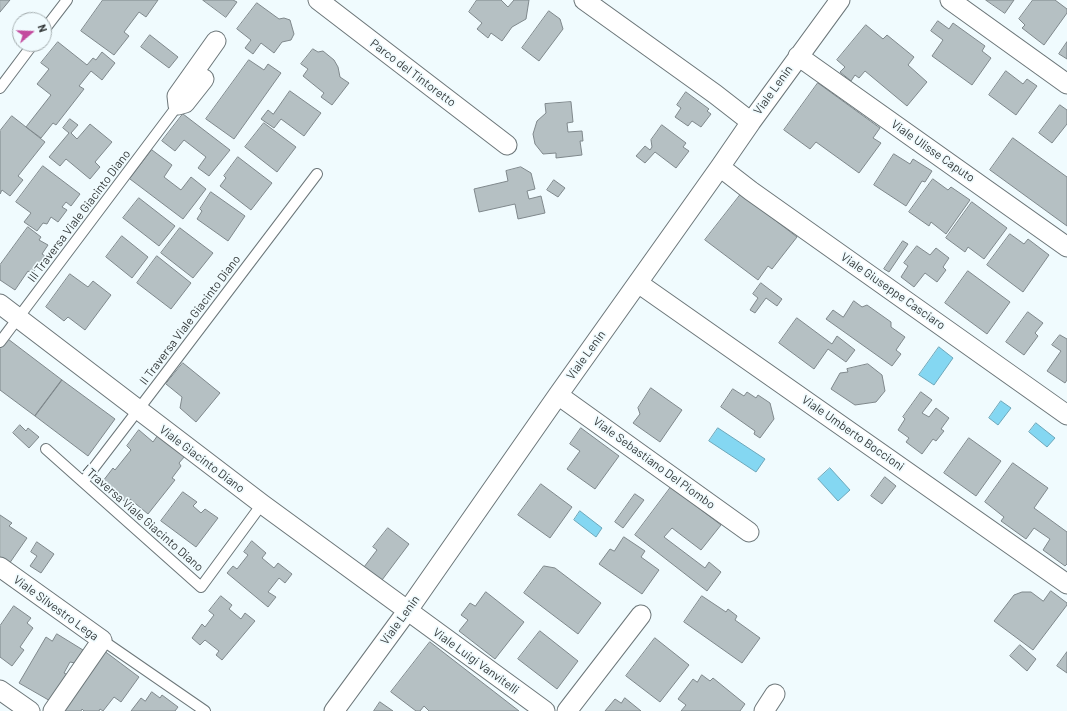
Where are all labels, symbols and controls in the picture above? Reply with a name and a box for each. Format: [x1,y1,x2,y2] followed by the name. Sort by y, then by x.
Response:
[12,12,52,52] north arrow
[36,23,50,34] text: N
[367,36,459,110] street label: Parco del Tintoretto
[750,63,796,117] street label: Viale Lenin
[888,117,978,185] street label: Viale Ulisse Caputo
[25,147,133,285] street label: III Traversa Viale Giacinto Diano
[838,249,948,333] street label: Viale Giuseppe Casciaro
[137,252,243,388] street label: II Traversa Viale Giacinto Diano
[563,328,609,382] street label: Viale Lenin
[799,392,907,474] street label: Viale Umberto Boccioni
[590,414,718,512] street label: Viale Sebastiano Del Piombo
[157,422,247,496] street label: Viale Giacinto Diano
[80,462,206,574] street label: I Traversa Viale Giacinto Diano
[11,572,101,644] street label: Viale Silvestro Lega
[377,593,423,647] street label: Viale Lenin
[430,625,522,697] street label: Viale Luigi Vanvitelli

